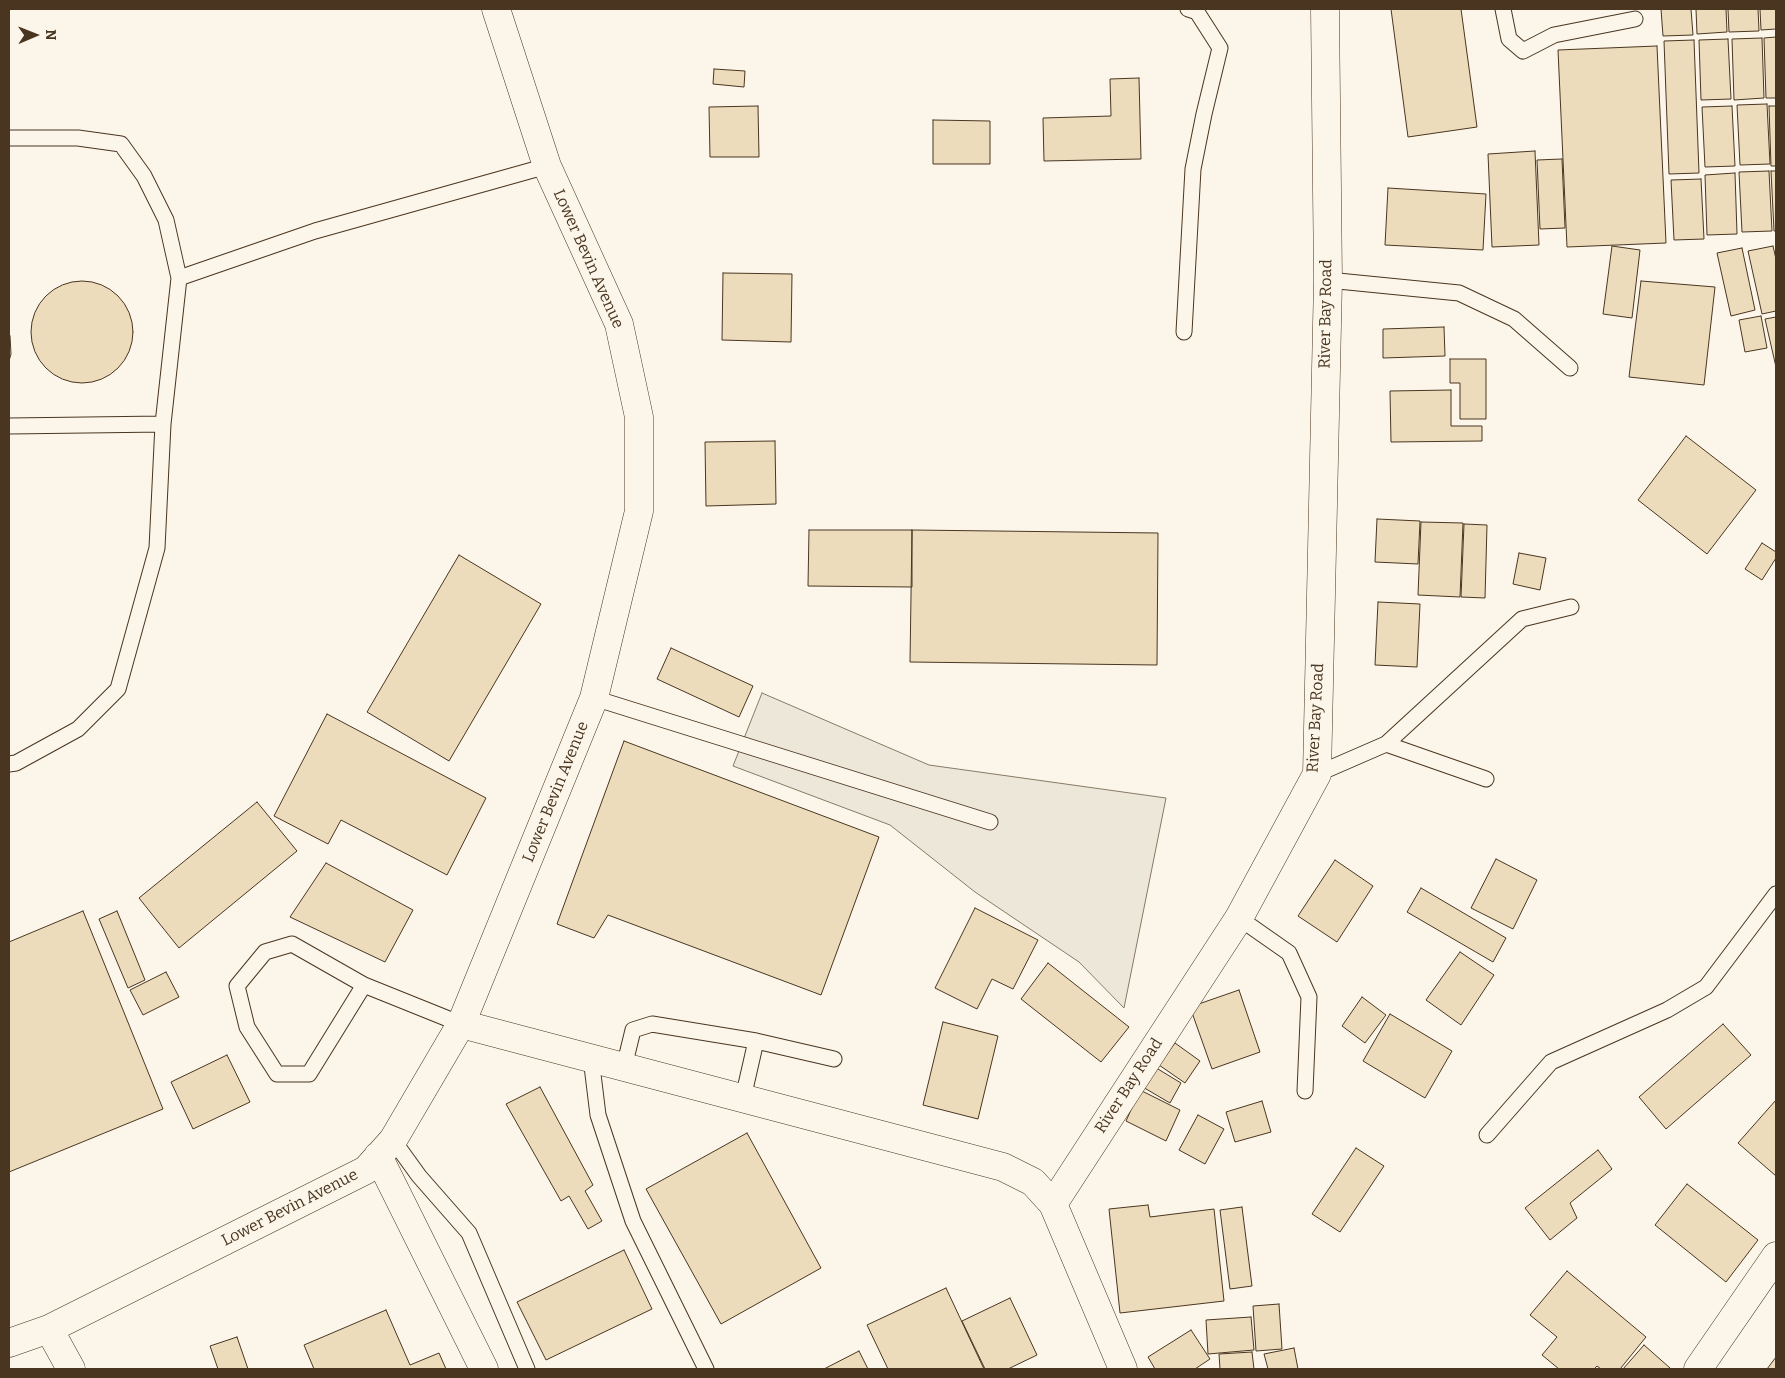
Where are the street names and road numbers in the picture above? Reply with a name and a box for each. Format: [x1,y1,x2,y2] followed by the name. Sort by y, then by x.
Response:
[549,186,627,332] street label: Lower Bevin Avenue
[1315,259,1337,369] street label: River Bay Road
[1304,663,1328,773] street label: River Bay Road
[519,719,593,865] street label: Lower Bevin Avenue
[1091,1035,1167,1137] street label: River Bay Road
[219,1165,361,1251] street label: Lower Bevin Avenue

